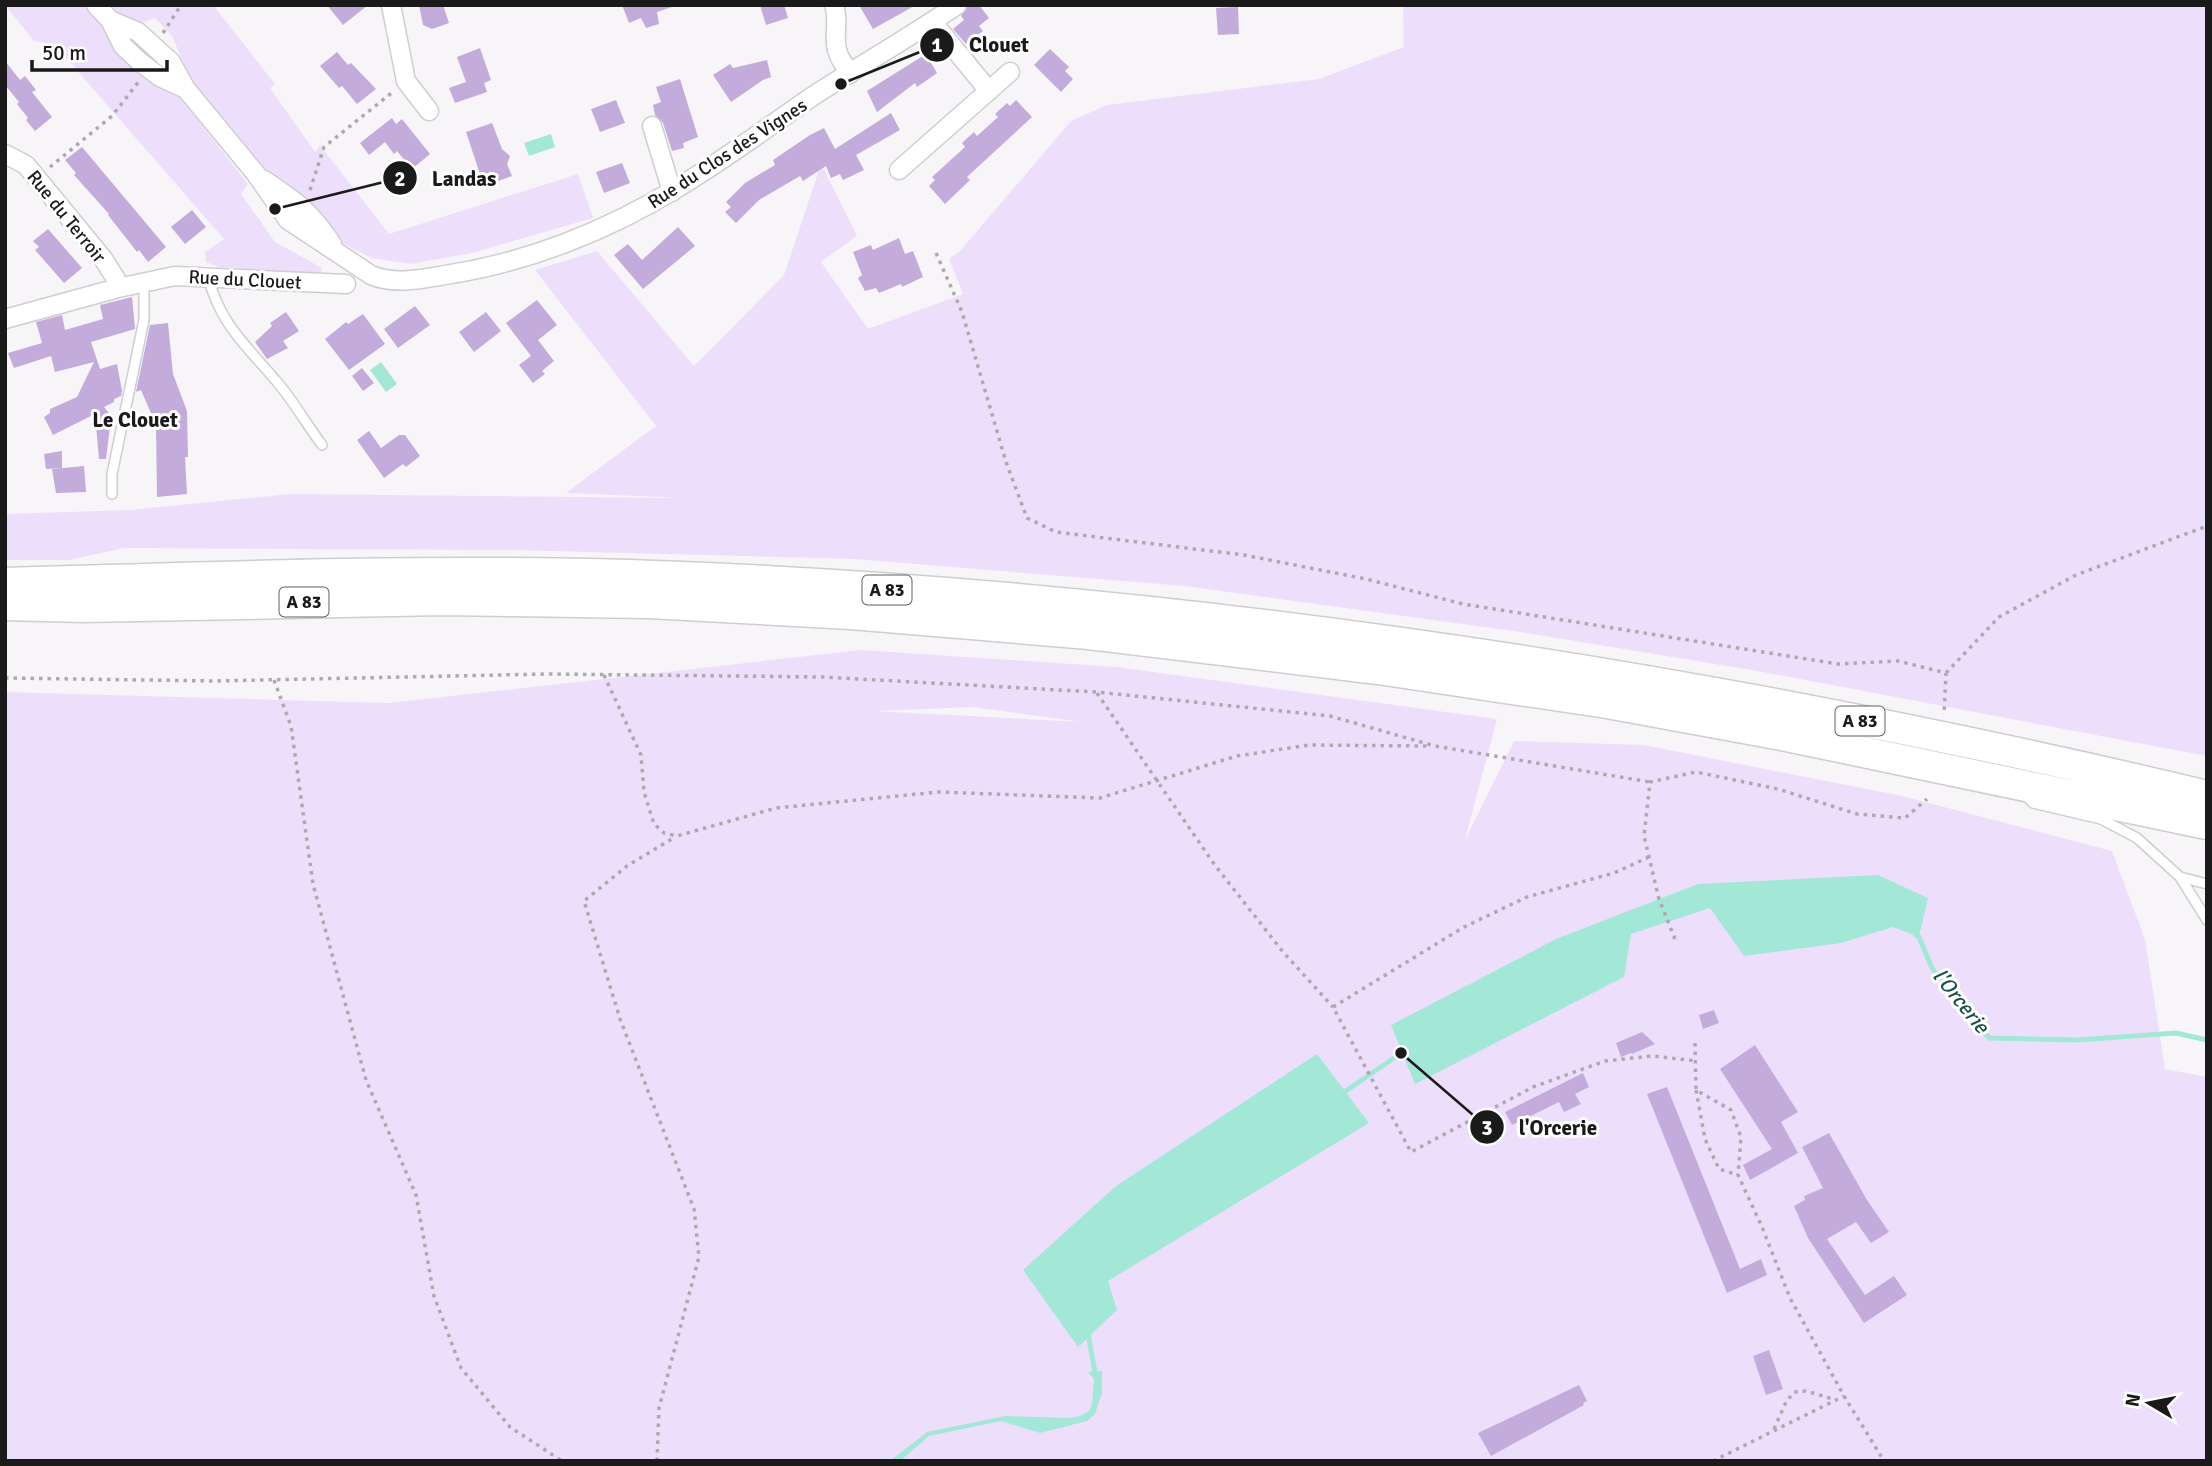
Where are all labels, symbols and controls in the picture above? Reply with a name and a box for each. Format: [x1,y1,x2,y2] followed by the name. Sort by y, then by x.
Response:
[920,24,1043,66] callout: Clouet
[32,28,166,72] scale bar
[931,32,943,58] text: 1
[969,32,1029,58] text: Clouet
[42,40,86,66] text: 50 m
[643,93,812,214] street label: Rue du Clos des Vignes
[382,157,510,199] callout: Landas
[21,165,111,268] street label: Rue du Terroir
[394,166,406,192] text: 2
[432,166,496,192] text: Landas
[188,265,302,295] street label: Rue du Clouet
[92,407,178,433] district label: Le Clouet
[862,576,912,604] road number: A 83
[280,588,328,616] road number: A 83
[1836,706,1884,736] road number: A 83
[1927,963,1996,1040] water label: l'Orcerie
[1470,1106,1611,1148] callout: l'Orcerie
[1481,1115,1493,1141] text: 3
[1519,1115,1597,1141] text: l'Orcerie
[2114,1368,2184,1438] north arrow
[2120,1392,2146,1409] text: N

